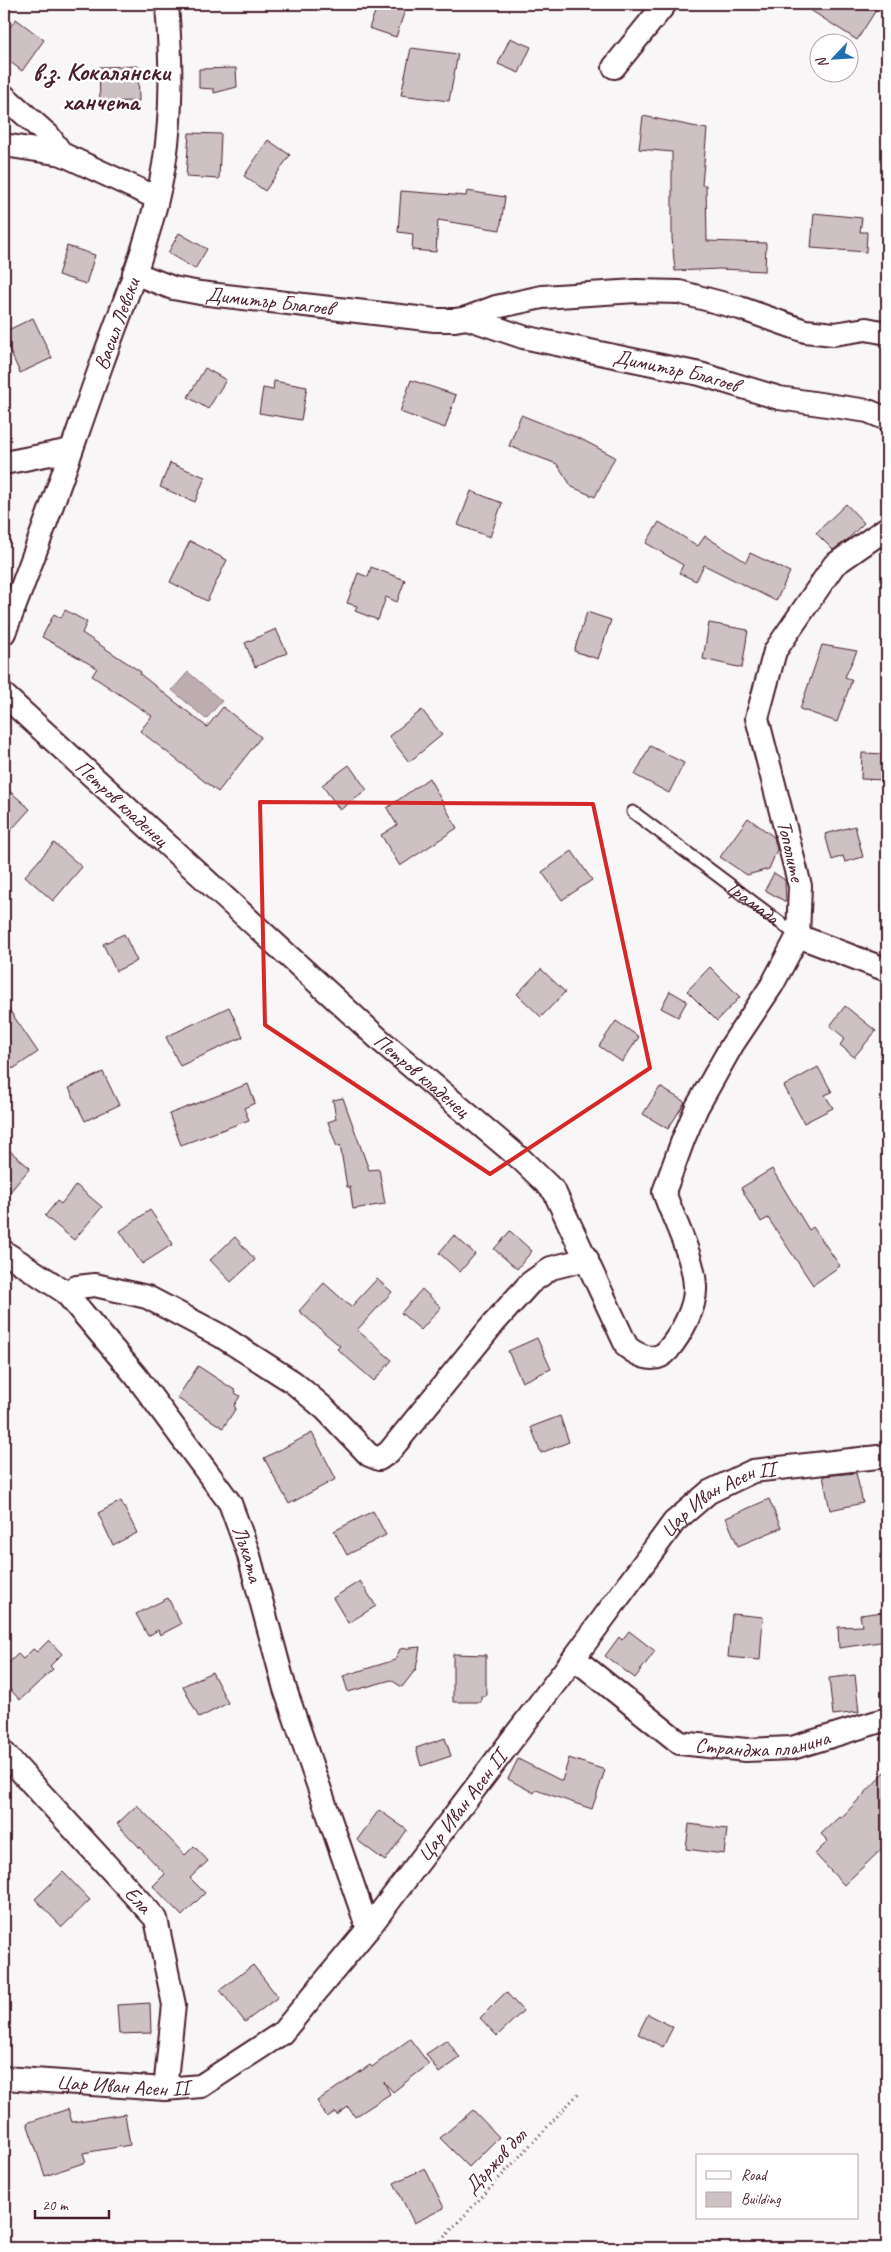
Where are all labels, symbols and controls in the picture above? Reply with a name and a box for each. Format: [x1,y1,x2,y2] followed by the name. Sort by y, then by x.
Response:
[808,32,858,82] north arrow
[812,54,832,71] text: N
[32,55,172,118] district label: в.з. Кокалянски ханчета
[88,273,146,373] street label: Васил Левски
[204,281,339,322] street label: Димитър Благоев
[611,343,746,399] street label: Димитър Благоев
[70,754,174,853] street label: Петров кладенец
[771,818,811,886] street label: Тополите
[722,875,787,932] street label: Грамада
[369,1028,476,1124] street label: Петров кладенец
[654,1455,781,1543] street label: Цар Иван Асен II
[226,1522,269,1587] street label: Лъката
[694,1724,834,1764] street label: Странджа планина
[411,1741,515,1867] street label: Цар Иван Асен II
[119,1881,159,1920] street label: Ела
[55,2069,195,2102] street label: Цар Иван Асен II
[458,2122,533,2199] street label: Държов дол
[696,2154,858,2220] legend
[741,2166,768,2185] text: Road
[35,2187,109,2219] scale bar
[741,2190,781,2209] text: Building
[42,2196,69,2215] text: 20 m

